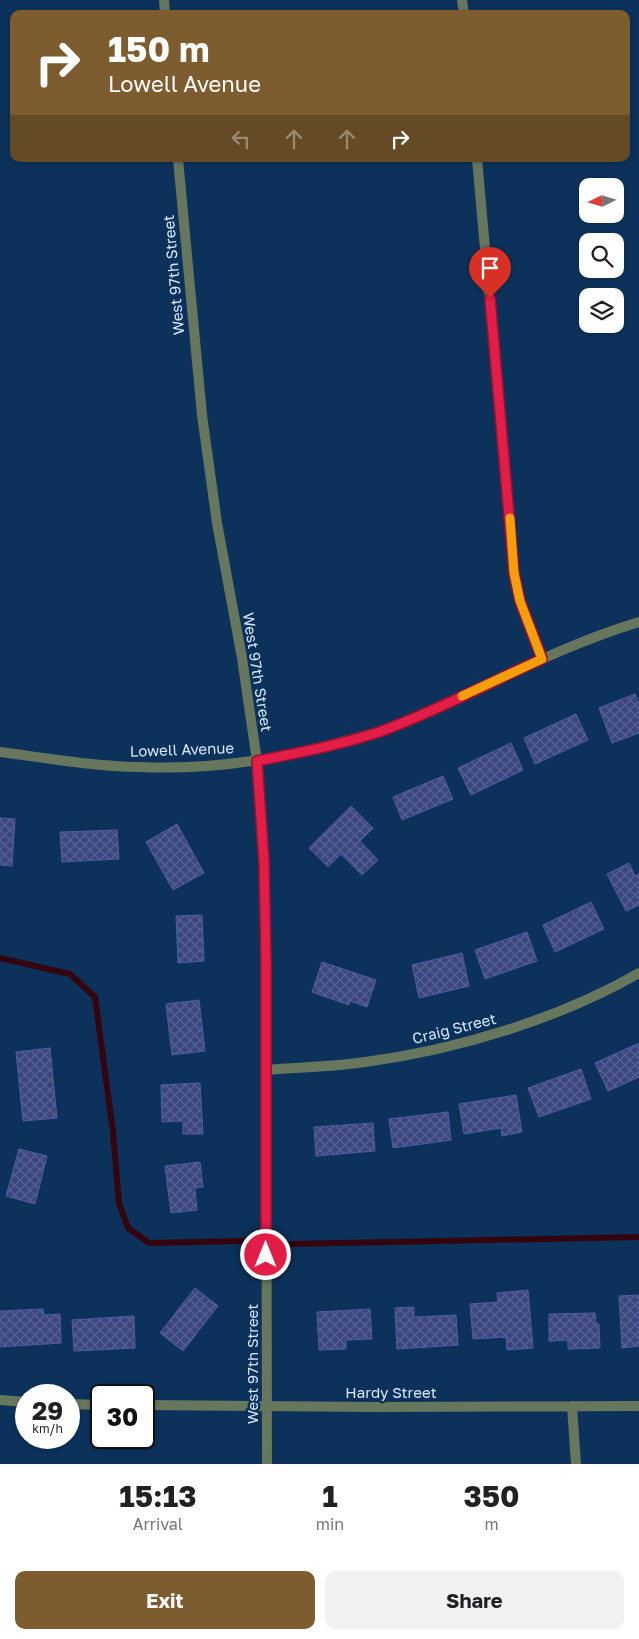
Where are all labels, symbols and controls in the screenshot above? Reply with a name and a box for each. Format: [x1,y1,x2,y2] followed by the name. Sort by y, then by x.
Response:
[108,28,210,70] text: 150 m
[25,30,90,95] icon: right
[108,70,261,97] text: Lowell Avenue
[227,125,255,153] icon: left
[280,125,308,153] icon: ahead
[333,125,361,153] icon: ahead
[386,125,414,153] icon: right
[579,178,624,222] north arrow
[579,178,624,333] map controls
[159,214,187,336] street label: West 97th Street
[579,233,624,278] button: search
[469,247,511,298] pin
[476,254,504,282] icon: arrive
[579,288,624,333] button: layers
[240,611,276,733] street label: West 97th Street
[130,738,235,760] street label: Lowell Avenue
[410,1009,498,1047] street label: Craig Street
[239,1228,291,1280] position arrow
[243,1304,261,1424] street label: West 97th Street
[345,1383,437,1401] street label: Hardy Street
[90,1384,155,1449] speed limit sign: 30
[32,1395,63,1426] text: 29
[32,1421,63,1436] text: km/h
[119,1478,196,1514] text: 15:13
[322,1478,338,1514] text: 1
[463,1478,520,1514] text: 350
[133,1514,183,1534] text: Arrival
[316,1514,344,1534] text: min
[484,1514,499,1534] text: m
[15,1571,315,1629] button: Exit
[325,1571,624,1629] button: Share

